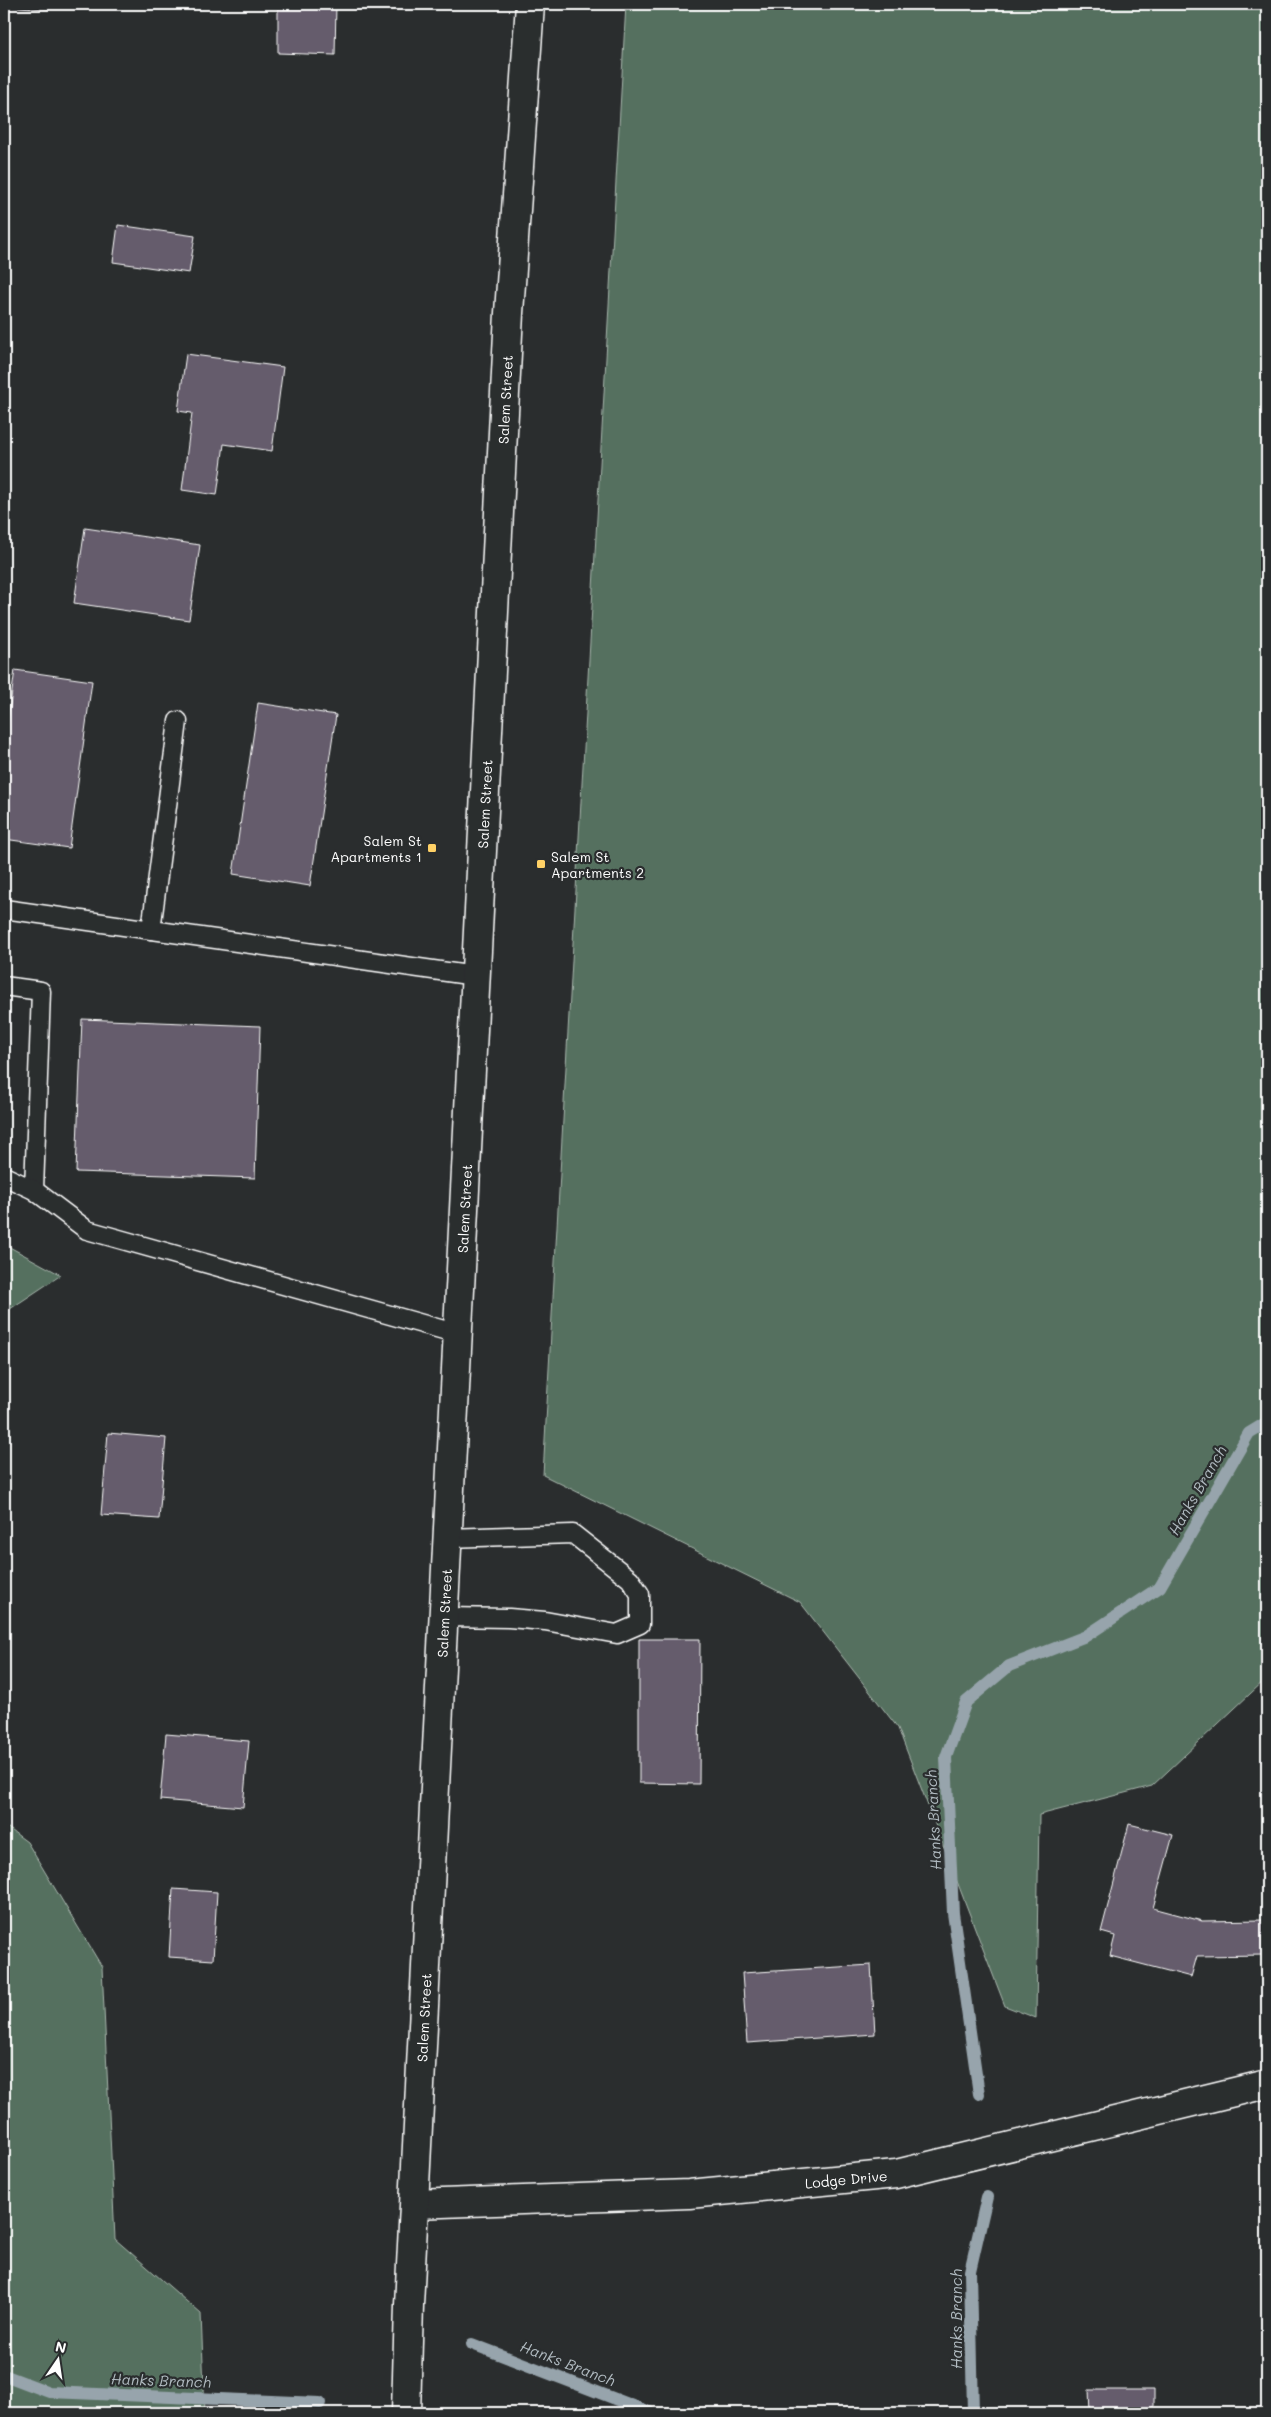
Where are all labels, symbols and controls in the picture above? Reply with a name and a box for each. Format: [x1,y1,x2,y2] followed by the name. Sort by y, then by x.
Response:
[493,354,516,444] street label: Salem Street
[473,759,496,849] street label: Salem Street
[330,831,422,866] place label: Salem St Apartments 1
[426,842,438,854] marker: Salem St Apartments 1
[551,847,644,882] place label: Salem St Apartments 2
[535,858,547,870] marker: Salem St Apartments 2
[452,1163,476,1253] street label: Salem Street
[1163,1442,1231,1538] water label: Hanks Branch
[432,1568,455,1658] street label: Salem Street
[920,1769,946,1871] water label: Hanks Branch
[412,1972,435,2062] street label: Salem Street
[804,2165,888,2192] street label: Lodge Drive
[946,2269,966,2369] water label: Hanks Branch
[32,2334,82,2384] north arrow
[54,2336,68,2357] text: N
[518,2336,618,2390] water label: Hanks Branch
[111,2368,211,2392] water label: Hanks Branch

